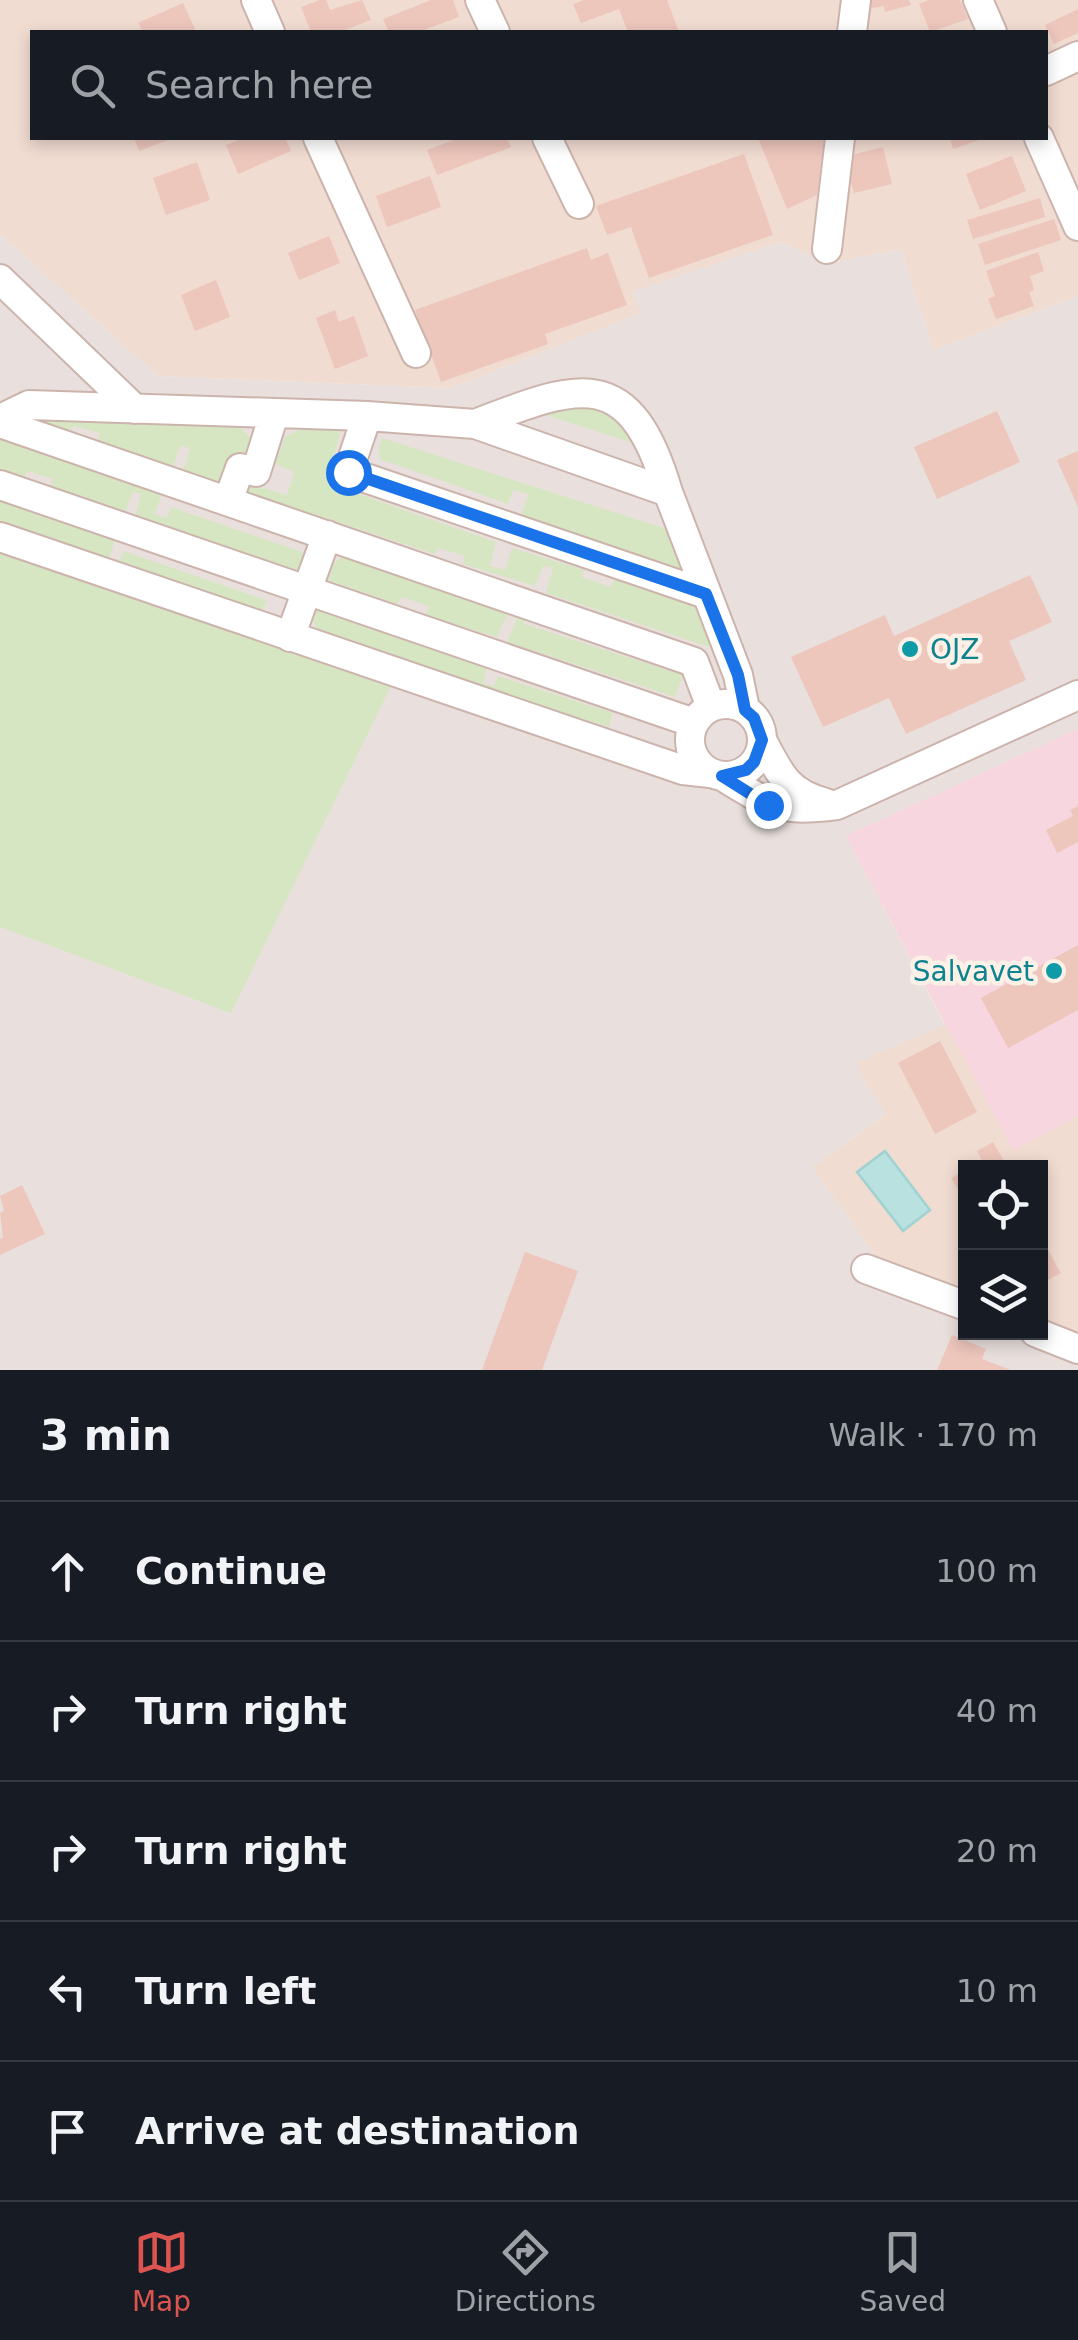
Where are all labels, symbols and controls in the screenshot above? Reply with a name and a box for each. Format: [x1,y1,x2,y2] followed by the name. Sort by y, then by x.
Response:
[30,30,1048,140] search box
[65,58,120,113] icon: search
[145,63,373,107] text: Search here
[326,450,372,496] route start
[930,633,979,666] place label: OJZ
[899,638,921,660] marker: OJZ
[746,783,792,829] route end
[913,955,1034,988] place label: Salvavet
[1043,960,1065,982] marker: Salvavet
[958,1160,1048,1340] map controls
[958,1160,1048,1250] button: locate
[958,1250,1048,1340] button: layers
[40,1411,172,1460] text: 3 min
[828,1416,1038,1454] text: Walk · 170 m
[40,1544,95,1599] icon: ahead
[135,1549,327,1593] text: Continue
[936,1552,1038,1590] text: 100 m
[40,1684,95,1739] icon: right
[135,1689,347,1733] text: Turn right
[956,1692,1038,1730] text: 40 m
[40,1824,95,1879] icon: right
[135,1829,347,1873] text: Turn right
[956,1832,1038,1870] text: 20 m
[40,1964,95,2019] icon: left
[135,1969,316,2013] text: Turn left
[956,1972,1038,2010] text: 10 m
[40,2104,95,2159] icon: arrive
[135,2109,580,2153] text: Arrive at destination
[132,2225,191,2318] tab: Map
[455,2225,596,2318] tab: Directions
[860,2225,946,2318] tab: Saved

